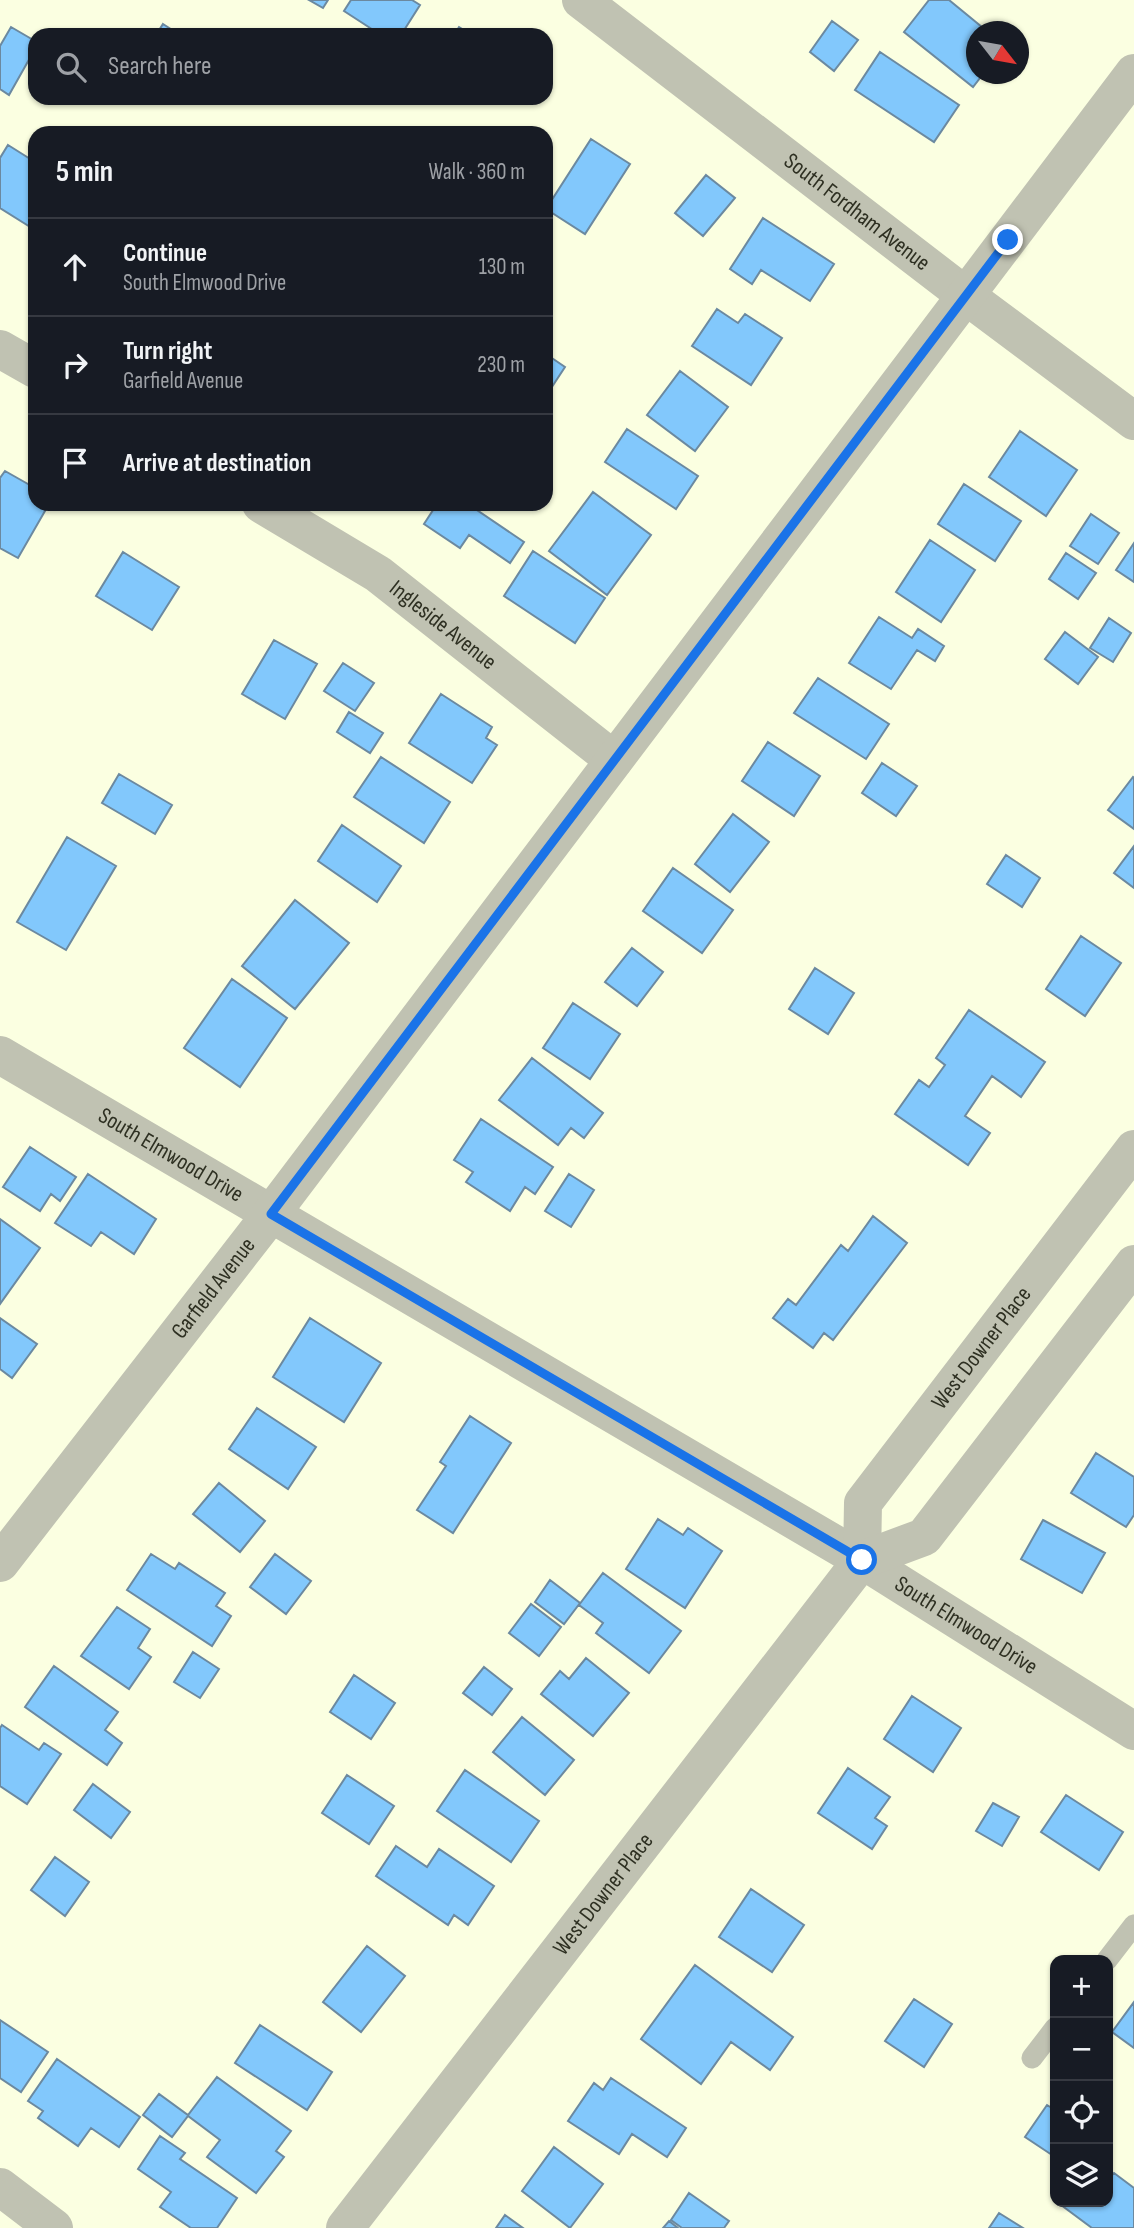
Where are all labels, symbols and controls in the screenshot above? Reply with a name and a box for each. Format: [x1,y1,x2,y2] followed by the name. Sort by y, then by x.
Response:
[966,21,1029,84] north arrow
[28,28,553,105] search box
[52,48,90,86] icon: search
[108,51,211,82] text: Search here
[778,147,936,277] street label: South Fordham Avenue
[56,154,113,190] text: 5 min
[428,158,525,186] text: Walk · 360 m
[992,224,1023,255] route end
[123,238,207,269] text: Continue
[56,248,94,286] icon: ahead
[479,253,525,281] text: 130 m
[123,269,286,297] text: South Elmwood Drive
[123,336,212,367] text: Turn right
[56,346,94,384] icon: right
[477,351,525,379] text: 230 m
[123,367,243,395] text: Garfield Avenue
[56,444,94,482] icon: arrive
[123,448,311,479] text: Arrive at destination
[384,574,502,676] street label: Ingleside Avenue
[93,1102,248,1208] street label: South Elmwood Drive
[165,1232,261,1344] street label: Garfield Avenue
[926,1281,1037,1415] street label: West Downer Place
[846,1544,877,1575] route start
[889,1570,1043,1681] street label: South Elmwood Drive
[547,1828,659,1961] street label: West Downer Place
[1050,1955,1113,2207] map controls
[1050,1955,1113,2018] button: +
[1050,2018,1113,2081] button: −
[1050,2081,1113,2144] button: locate
[1050,2144,1113,2207] button: layers

